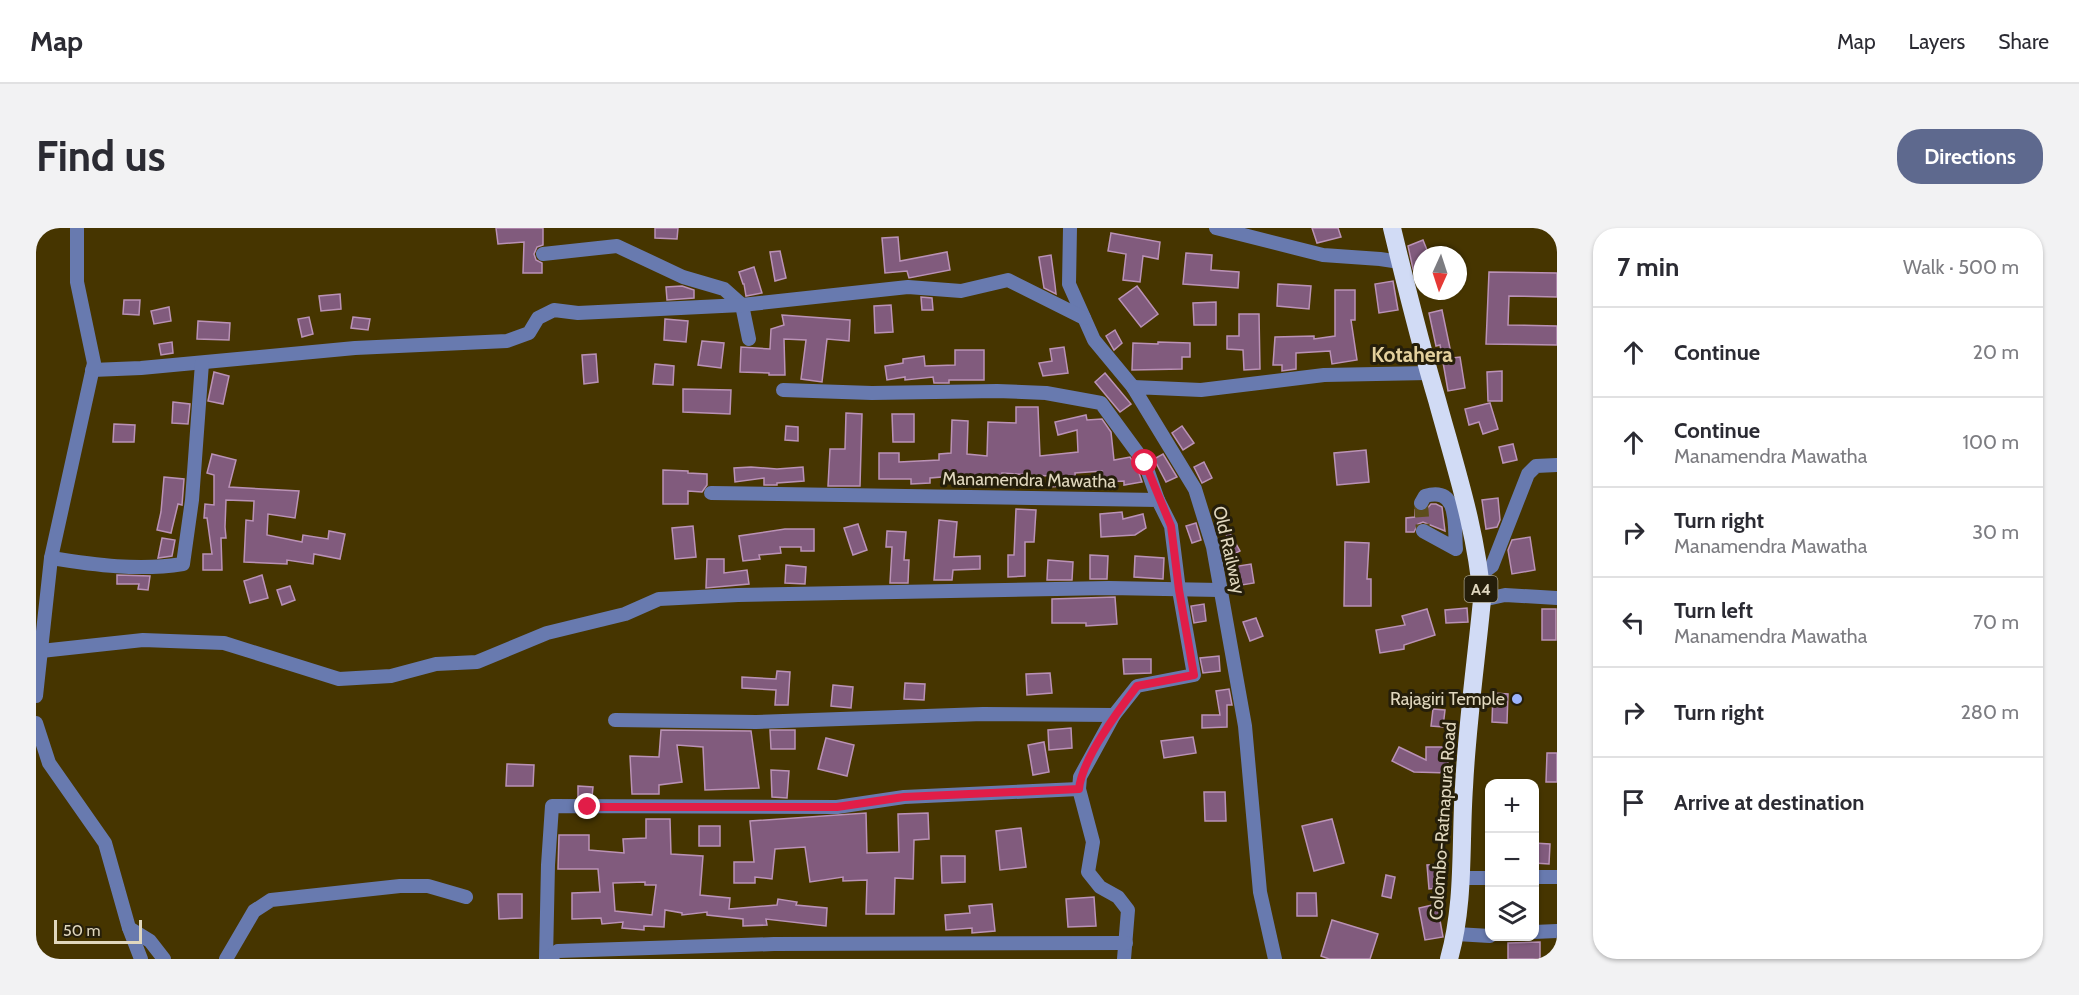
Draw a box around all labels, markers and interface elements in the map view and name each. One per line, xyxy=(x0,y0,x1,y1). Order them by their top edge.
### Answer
text: Map xyxy=(30,24,83,58)
text: Map xyxy=(1837,29,1876,54)
text: Layers xyxy=(1909,29,1965,54)
text: Share xyxy=(1998,29,2049,54)
button: Directions xyxy=(1897,129,2043,184)
text: Find us xyxy=(36,130,165,182)
north arrow xyxy=(1413,246,1467,300)
text: 7 min xyxy=(1617,251,1679,283)
text: Walk · 500 m xyxy=(1903,255,2019,279)
icon: ahead xyxy=(1617,336,1650,369)
text: Continue xyxy=(1674,339,1760,366)
text: 20 m xyxy=(1973,340,2019,364)
district label: Kotahera xyxy=(1371,342,1453,367)
text: Continue xyxy=(1674,417,1760,444)
icon: ahead xyxy=(1617,426,1650,459)
text: 100 m xyxy=(1963,430,2019,454)
text: Manamendra Mawatha xyxy=(1674,444,1867,468)
route start xyxy=(1131,449,1157,475)
street label: Manamendra Mawatha xyxy=(942,467,1117,493)
street label: Old Railway xyxy=(1208,504,1250,596)
text: Turn right xyxy=(1674,507,1764,534)
icon: right xyxy=(1617,516,1650,549)
text: 30 m xyxy=(1972,520,2019,544)
text: Manamendra Mawatha xyxy=(1674,534,1867,558)
road number: A4 xyxy=(1464,576,1498,602)
text: Turn left xyxy=(1674,597,1753,624)
icon: left xyxy=(1617,606,1650,639)
text: 70 m xyxy=(1973,610,2019,634)
text: Manamendra Mawatha xyxy=(1674,624,1867,648)
place label: Rajagiri Temple xyxy=(1390,688,1505,710)
marker: Rajagiri Temple xyxy=(1510,692,1524,706)
icon: right xyxy=(1617,696,1650,729)
text: Turn right xyxy=(1674,699,1764,726)
text: 280 m xyxy=(1960,700,2019,724)
street label: Colombo-Ratnapura Road xyxy=(1425,721,1461,921)
map controls xyxy=(1485,779,1539,941)
button: + xyxy=(1485,779,1539,833)
icon: arrive xyxy=(1617,786,1650,819)
text: Arrive at destination xyxy=(1674,789,1864,816)
route end xyxy=(574,793,600,819)
button: − xyxy=(1485,833,1539,887)
button: layers xyxy=(1485,887,1539,941)
scale bar xyxy=(54,917,142,944)
text: 50 m xyxy=(63,921,100,940)

